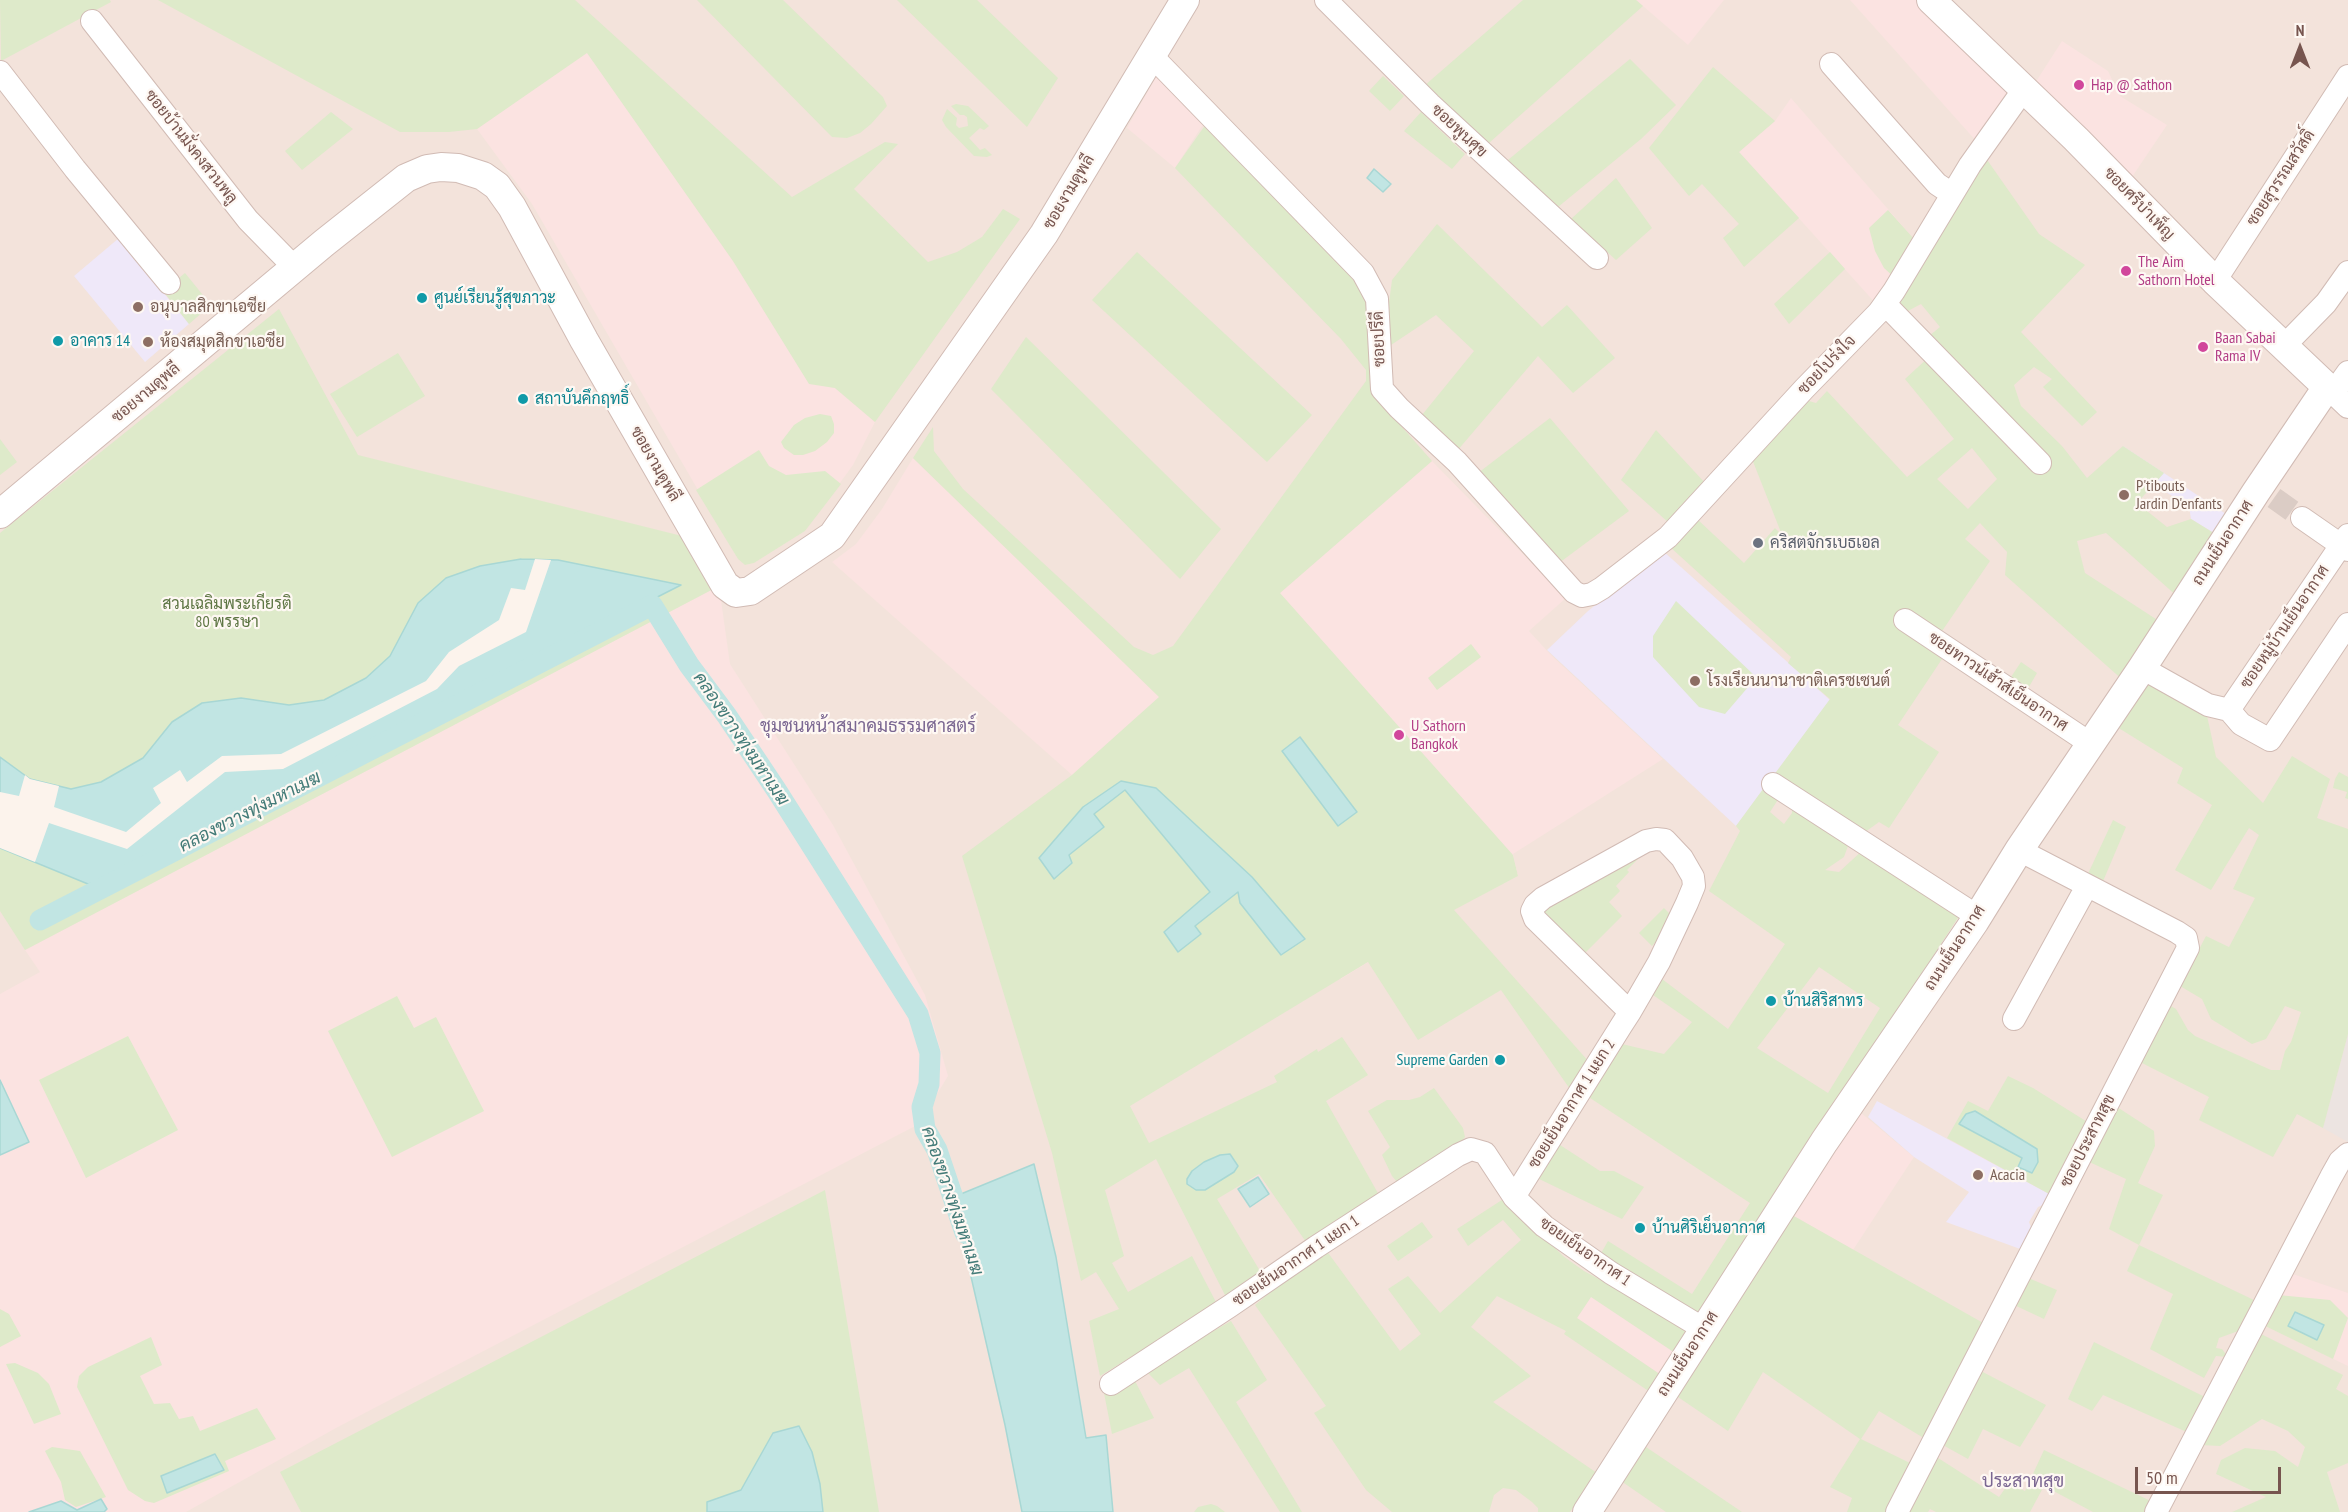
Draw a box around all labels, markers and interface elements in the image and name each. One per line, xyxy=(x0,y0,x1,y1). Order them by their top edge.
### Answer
north arrow xyxy=(2270,18,2330,78)
text: N xyxy=(2296,20,2304,40)
place label: Hap @ Sathon xyxy=(2091,75,2172,95)
marker: Hap @ Sathon xyxy=(2072,78,2086,92)
street label: ซอยบ้านมั่งคงสวนพลู xyxy=(141,86,241,208)
street label: ซอยพูนศุข xyxy=(1427,100,1491,162)
street label: ซอยสุวรรณสวัสดิ์ xyxy=(2243,126,2319,230)
street label: ซอยงามดูพลี xyxy=(1039,151,1099,233)
street label: ซอยศรีบำเพ็ญ xyxy=(2100,164,2178,244)
place label: The Aim Sathorn Hotel xyxy=(2138,252,2214,290)
marker: The Aim Sathorn Hotel xyxy=(2119,264,2133,278)
place label: ศูนย์เรียนรู้สุขภาวะ xyxy=(434,288,556,308)
marker: ศูนย์เรียนรู้สุขภาวะ xyxy=(415,291,429,305)
place label: อนุบาลสิกขาเอซีย xyxy=(150,297,266,317)
marker: อนุบาลสิกขาเอซีย xyxy=(131,300,145,314)
street label: ซอยปรีดี xyxy=(1368,311,1390,367)
place label: Baan Sabai Rama IV xyxy=(2215,328,2276,366)
place label: อาคาร 14 xyxy=(70,331,130,351)
street label: ซอยโปร่งใจ xyxy=(1794,331,1860,399)
place label: ห้องสมุดสิกขาเอซีย xyxy=(160,332,285,352)
marker: อาคาร 14 xyxy=(51,334,65,348)
marker: ห้องสมุดสิกขาเอซีย xyxy=(141,335,155,349)
marker: Baan Sabai Rama IV xyxy=(2196,340,2210,354)
street label: ซอยงามดูพลี xyxy=(108,359,184,427)
place label: สถาบันคึกฤทธิ์ xyxy=(535,389,629,409)
marker: สถาบันคึกฤทธิ์ xyxy=(516,392,530,406)
street label: ซอยงามดูพลี xyxy=(626,423,684,505)
place label: P'tibouts Jardin D'enfants xyxy=(2136,476,2222,514)
marker: P'tibouts Jardin D'enfants xyxy=(2117,488,2131,502)
street label: ถนนเย็นอากาศ xyxy=(2188,497,2258,589)
place label: คริสตจักรเบธเอล xyxy=(1770,533,1880,553)
marker: คริสตจักรเบธเอล xyxy=(1751,536,1765,550)
street label: ซอยหมู่บ้านเย็นอากาศ xyxy=(2237,562,2333,692)
park label: สวนเฉลิมพระเกียรติ 80 พรรษา xyxy=(162,594,292,632)
street label: ซอยทาวน์เฮ้าส์เย็นอากาศ xyxy=(1925,628,2071,736)
water label: คลองขวางทุ่งมหาเมฆ xyxy=(688,668,794,810)
place label: โรงเรียนนานาชาติเครซเซนต์ xyxy=(1707,671,1890,691)
marker: โรงเรียนนานาชาติเครซเซนต์ xyxy=(1688,674,1702,688)
district label: ชุมชนหน้าสมาคมธรรมศาสตร์ xyxy=(760,716,976,738)
place label: U Sathorn Bangkok xyxy=(1411,716,1466,754)
marker: U Sathorn Bangkok xyxy=(1392,728,1406,742)
water label: คลองขวางทุ่งมหาเมฆ xyxy=(176,767,324,857)
street label: ถนนเย็นอากาศ xyxy=(1920,902,1990,994)
place label: บ้านสิริสาทร xyxy=(1783,991,1864,1011)
marker: บ้านสิริสาทร xyxy=(1764,994,1778,1008)
street label: ซอยเย็นอากาศ 1 แยก 2 xyxy=(1524,1036,1620,1172)
place label: Supreme Garden xyxy=(1397,1050,1488,1070)
marker: Supreme Garden xyxy=(1493,1053,1507,1067)
street label: ซอยประสาทสุข xyxy=(2056,1091,2120,1191)
water label: คลองขวางทุ่งมหาเมฆ xyxy=(916,1124,988,1278)
place label: Acacia xyxy=(1990,1165,2025,1185)
marker: Acacia xyxy=(1971,1168,1985,1182)
street label: ซอยเย็นอากาศ 1 แยก 1 xyxy=(1229,1211,1363,1311)
street label: ซอยเย็นอากาศ 1 xyxy=(1536,1213,1634,1291)
place label: บ้านศิริเย็นอากาศ xyxy=(1652,1218,1766,1238)
marker: บ้านศิริเย็นอากาศ xyxy=(1633,1221,1647,1235)
street label: ถนนเย็นอากาศ xyxy=(1653,1308,1723,1400)
scale bar xyxy=(2138,1455,2284,1493)
text: 50 m xyxy=(2146,1466,2178,1489)
district label: ประสาทสุข xyxy=(1982,1471,2064,1493)

